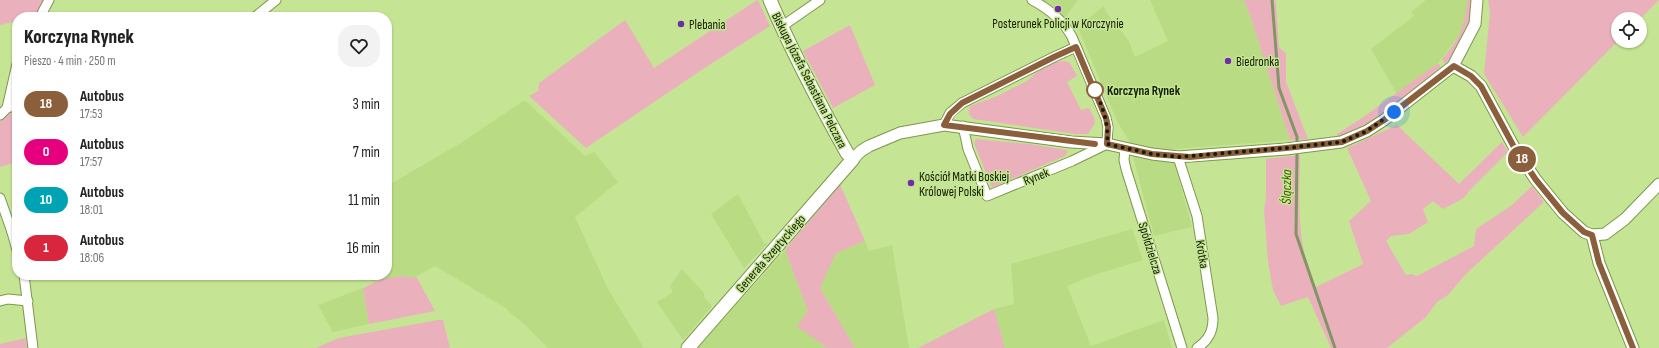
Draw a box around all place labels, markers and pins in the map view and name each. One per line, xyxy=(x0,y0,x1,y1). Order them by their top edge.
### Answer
marker: Posterunek Policji w Korczynie xyxy=(1053,4,1063,14)
place label: Posterunek Policji w Korczynie xyxy=(992,16,1124,32)
place label: Plebania xyxy=(689,17,726,33)
marker: Plebania xyxy=(676,19,686,29)
place label: Biedronka xyxy=(1236,54,1279,70)
marker: Biedronka xyxy=(1223,56,1233,66)
marker: Korczyna Rynek xyxy=(1086,81,1104,99)
place label: Korczyna Rynek xyxy=(1107,83,1181,99)
place label: Kościół Matki Boskiej Królowej Polski xyxy=(919,169,1009,200)
marker: Kościół Matki Boskiej Królowej Polski xyxy=(906,178,916,188)

